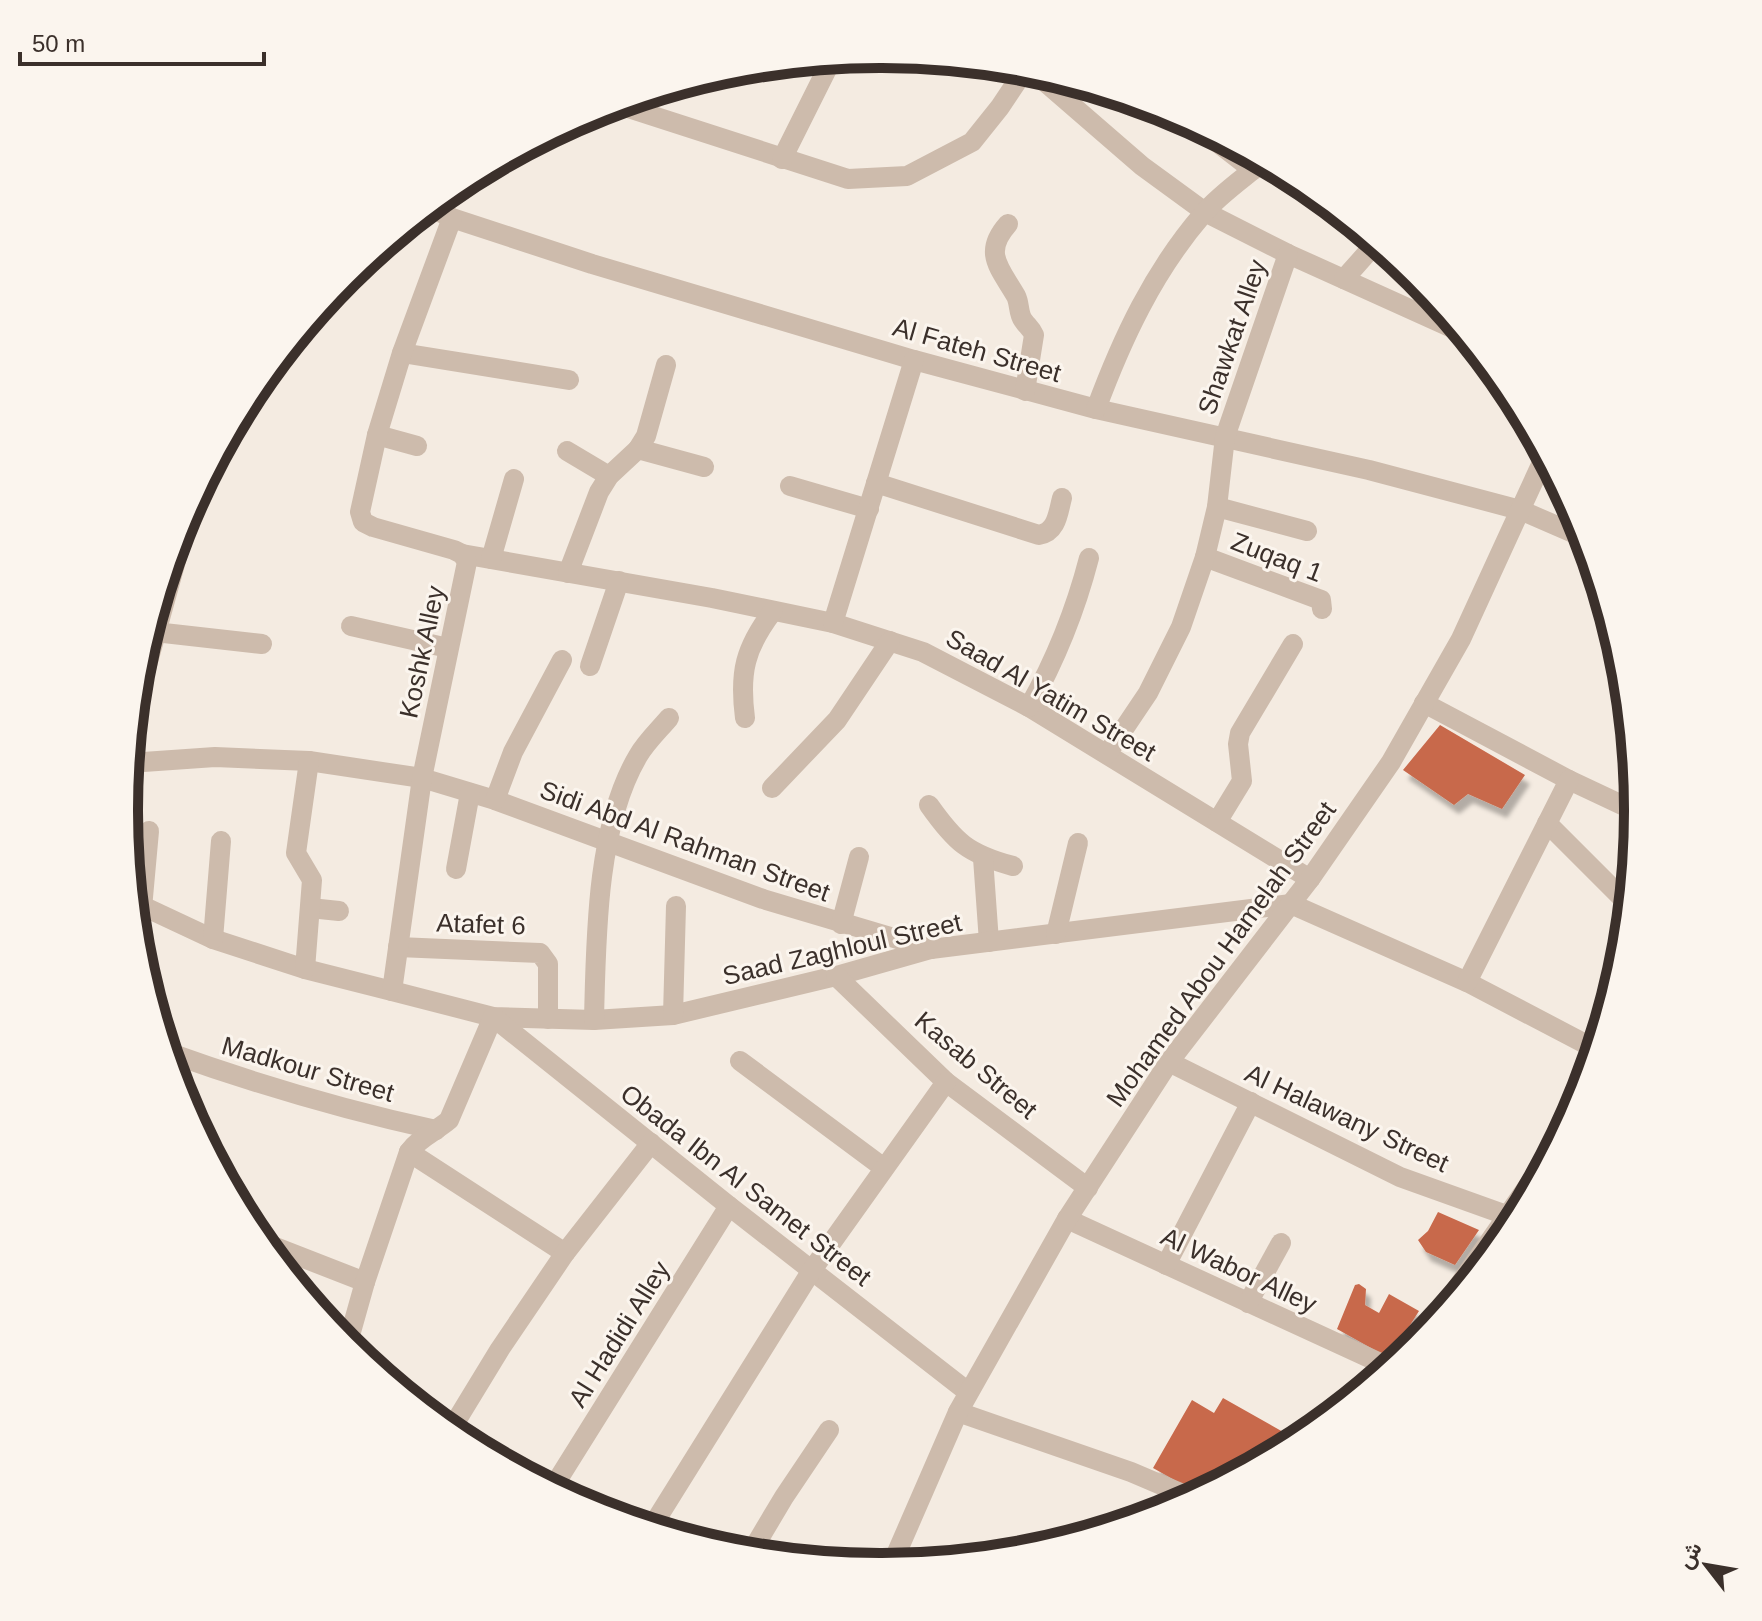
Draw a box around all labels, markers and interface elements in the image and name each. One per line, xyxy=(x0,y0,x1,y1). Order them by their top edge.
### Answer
scale bar xyxy=(20,16,264,66)
text: 50 m xyxy=(32,30,85,57)
street label: Shawkat Alley xyxy=(1191,256,1273,418)
street label: Al Fateh Street xyxy=(890,312,1065,389)
street label: Zuqaq 1 xyxy=(1227,526,1327,588)
street label: Koshk Alley xyxy=(393,583,451,721)
street label: Saad Al Yatim Street xyxy=(941,623,1162,768)
street label: Sidi Abd Al Rahman Street xyxy=(536,775,835,908)
street label: Mohamed Abou Hamelah Street xyxy=(1100,795,1342,1112)
street label: Atafet 6 xyxy=(436,907,526,941)
street label: Saad Zaghloul Street xyxy=(720,907,965,991)
street label: Kasab Street xyxy=(909,1005,1044,1125)
street label: Madkour Street xyxy=(218,1030,398,1108)
street label: Al Halawany Street xyxy=(1240,1058,1454,1179)
street label: Obada Ibn Al Samet Street xyxy=(615,1078,878,1293)
street label: Al Wabor Alley xyxy=(1156,1221,1322,1319)
street label: Al Hadidi Alley xyxy=(562,1256,676,1412)
north arrow xyxy=(1666,1525,1746,1605)
text: ش xyxy=(1672,1537,1708,1573)

